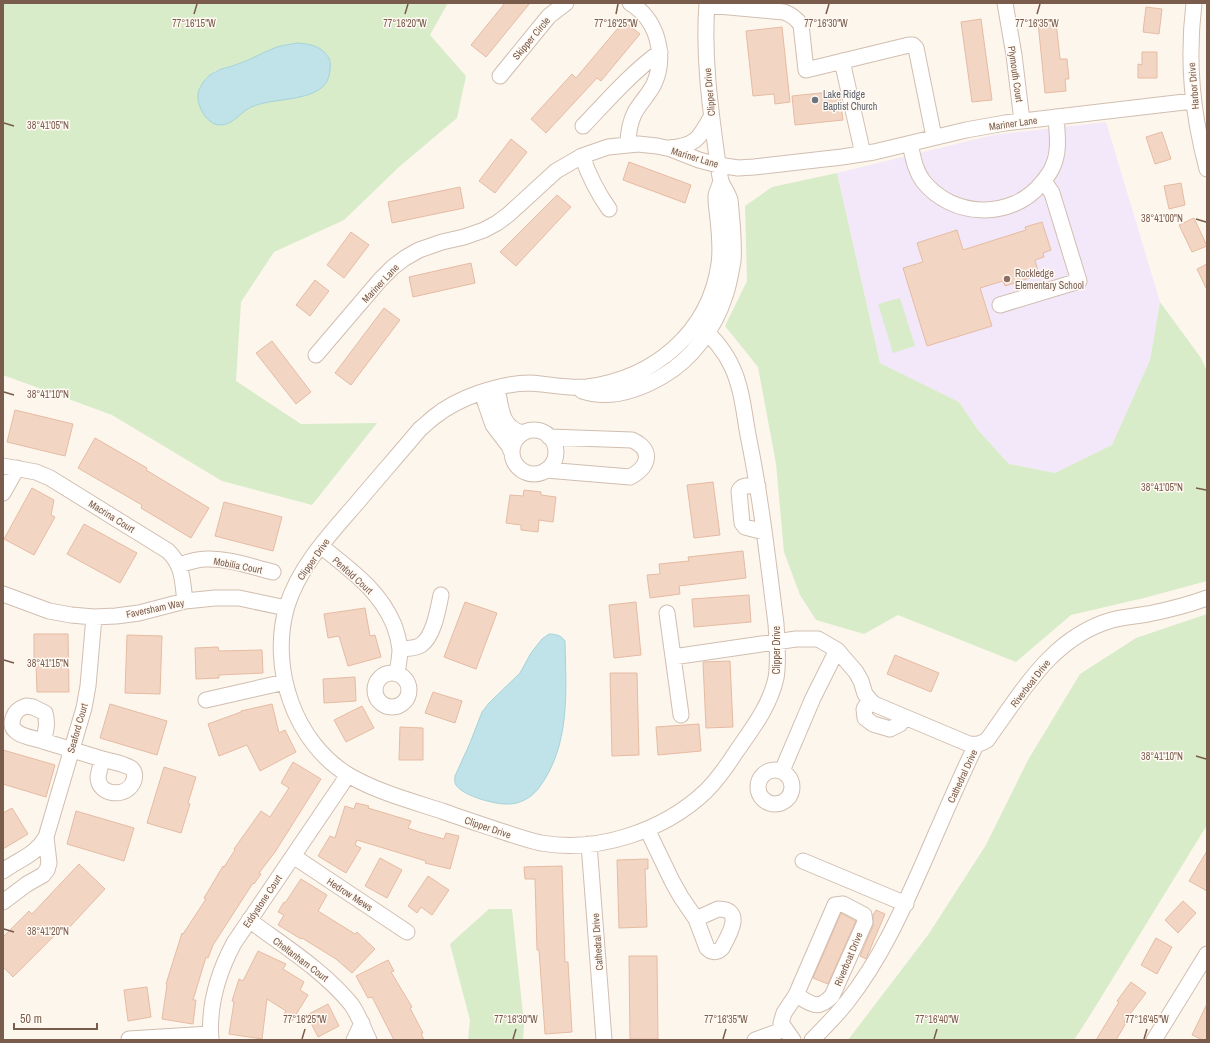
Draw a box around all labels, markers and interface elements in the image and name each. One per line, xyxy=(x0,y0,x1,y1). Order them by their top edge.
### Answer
street label: Skipper Circle xyxy=(510,14,553,62)
text: 77°16'15"W xyxy=(172,17,216,30)
text: 77°16'20"W xyxy=(383,17,427,30)
text: 77°16'25"W xyxy=(594,17,638,30)
text: 77°16'30"W xyxy=(804,17,848,30)
text: 77°16'35"W xyxy=(1015,17,1059,30)
street label: Plymouth Court xyxy=(1005,45,1026,104)
street label: Harbor Drive xyxy=(1185,62,1202,110)
street label: Clipper Drive xyxy=(701,67,718,117)
place label: Lake Ridge Baptist Church xyxy=(823,88,877,113)
marker: Lake Ridge Baptist Church xyxy=(810,95,820,105)
street label: Mariner Lane xyxy=(988,114,1039,133)
text: 38°41'05"N xyxy=(27,119,69,132)
street label: Mariner Lane xyxy=(670,144,720,171)
text: 38°41'00"N xyxy=(1141,212,1183,225)
street label: Mariner Lane xyxy=(359,261,402,306)
place label: Rockledge Elementary School xyxy=(1015,267,1084,292)
marker: Rockledge Elementary School xyxy=(1002,274,1012,284)
text: 38°41'10"N xyxy=(27,388,69,401)
text: 38°41'05"N xyxy=(1141,481,1183,494)
street label: Macrina Court xyxy=(86,497,138,536)
street label: Clipper Drive xyxy=(294,535,333,583)
street label: Mobilia Court xyxy=(212,554,264,577)
street label: Penfold Court xyxy=(330,554,376,597)
street label: Faversham Way xyxy=(125,596,186,621)
street label: Clipper Drive xyxy=(770,625,783,674)
street label: Riverboat Drive xyxy=(1008,656,1053,710)
text: 38°41'15"N xyxy=(27,657,69,670)
street label: Seaford Court xyxy=(64,701,91,754)
street label: Cathedral Drive xyxy=(944,747,981,805)
text: 38°41'10"N xyxy=(1141,750,1183,763)
street label: Clipper Drive xyxy=(463,813,513,842)
street label: Eddystone Court xyxy=(240,872,285,930)
street label: Hedrow Mews xyxy=(324,875,375,914)
street label: Cathedral Drive xyxy=(589,912,606,971)
text: 38°41'20"N xyxy=(27,925,69,938)
street label: Riverboat Drive xyxy=(831,930,866,988)
street label: Cheltanham Court xyxy=(270,934,332,985)
scale bar xyxy=(14,1005,97,1031)
text: 50 m xyxy=(20,1011,42,1027)
text: 77°16'25"W xyxy=(283,1013,327,1026)
text: 77°16'30"W xyxy=(494,1013,538,1026)
text: 77°16'35"W xyxy=(704,1013,748,1026)
text: 77°16'40"W xyxy=(915,1013,959,1026)
text: 77°16'45"W xyxy=(1125,1013,1169,1026)

